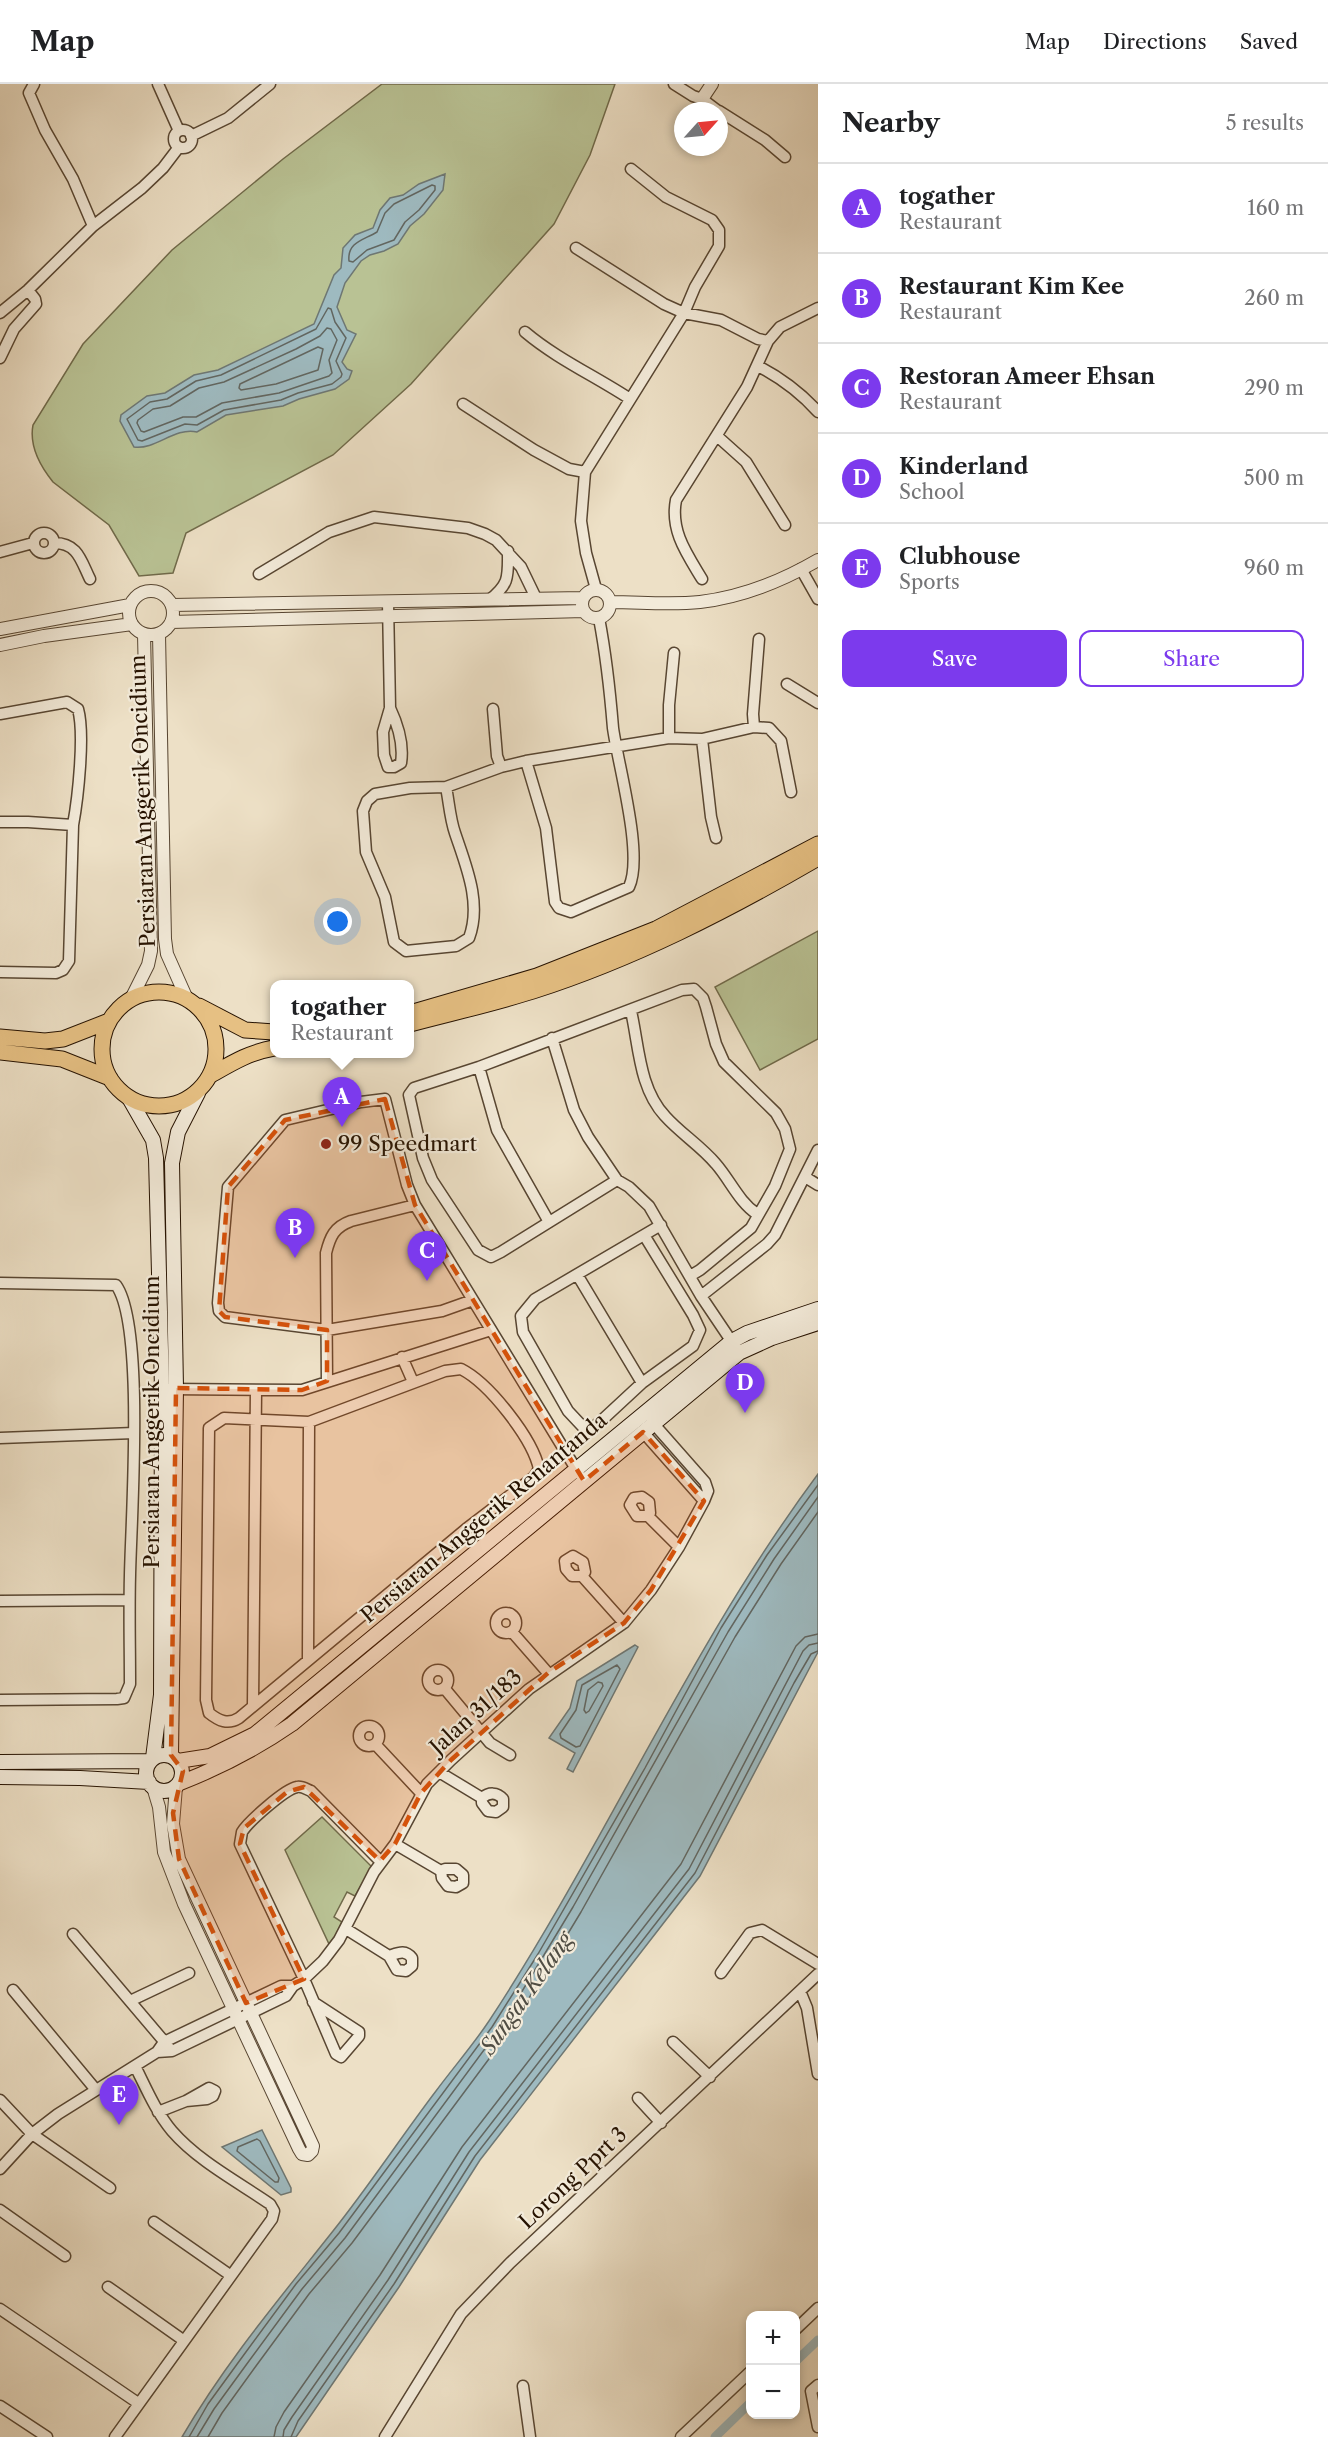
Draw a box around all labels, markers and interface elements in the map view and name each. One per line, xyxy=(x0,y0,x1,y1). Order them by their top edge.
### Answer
text: Map xyxy=(30,24,94,58)
text: Map xyxy=(1025,29,1070,54)
text: Directions xyxy=(1103,29,1207,54)
text: Saved xyxy=(1240,29,1298,54)
north arrow xyxy=(674,102,728,156)
text: Nearby xyxy=(842,107,940,139)
text: 5 results xyxy=(1226,111,1304,135)
text: togather xyxy=(899,183,995,210)
text: A xyxy=(854,196,869,220)
text: 160 m xyxy=(1247,196,1304,220)
text: Restaurant xyxy=(899,210,1002,234)
text: Restaurant Kim Kee xyxy=(899,273,1124,300)
text: B xyxy=(854,286,869,310)
text: 260 m xyxy=(1244,286,1304,310)
text: Restaurant xyxy=(899,300,1002,324)
text: Restoran Ameer Ehsan xyxy=(899,363,1155,390)
text: C xyxy=(853,376,870,400)
text: 290 m xyxy=(1244,376,1304,400)
text: Restaurant xyxy=(899,390,1002,414)
text: Kinderland xyxy=(899,453,1028,480)
text: D xyxy=(853,466,870,490)
text: 500 m xyxy=(1244,466,1304,490)
text: School xyxy=(899,480,964,504)
text: Clubhouse xyxy=(899,543,1020,570)
text: E xyxy=(854,556,869,580)
text: 960 m xyxy=(1244,556,1304,580)
text: Sports xyxy=(899,570,960,594)
button: Save xyxy=(842,630,1067,687)
button: Share xyxy=(1079,630,1304,687)
street label: Persiaran Anggerik Oncidium xyxy=(125,654,160,948)
your location xyxy=(323,907,352,936)
popup xyxy=(270,980,414,1058)
text: togather xyxy=(291,994,387,1021)
text: Restaurant xyxy=(291,1021,393,1045)
pin: A xyxy=(322,1078,362,1127)
place label: 99 Speedmart xyxy=(338,1131,477,1156)
marker: 99 Speedmart xyxy=(319,1137,333,1151)
pin: B xyxy=(276,1208,314,1258)
pin: C xyxy=(408,1232,446,1281)
street label: Persiaran Anggerik Oncidium xyxy=(139,1275,164,1568)
pin: D xyxy=(726,1364,764,1413)
street label: Persiaran Anggerik Renantanda xyxy=(356,1407,612,1628)
street label: Jalan 31/183 xyxy=(422,1664,527,1761)
water label: Sungai Kelang xyxy=(473,1925,580,2061)
pin: E xyxy=(100,2076,138,2125)
street label: Lorong Pprt 3 xyxy=(514,2121,632,2234)
map controls xyxy=(746,2311,800,2419)
button: + xyxy=(746,2311,800,2365)
button: − xyxy=(746,2365,800,2419)

